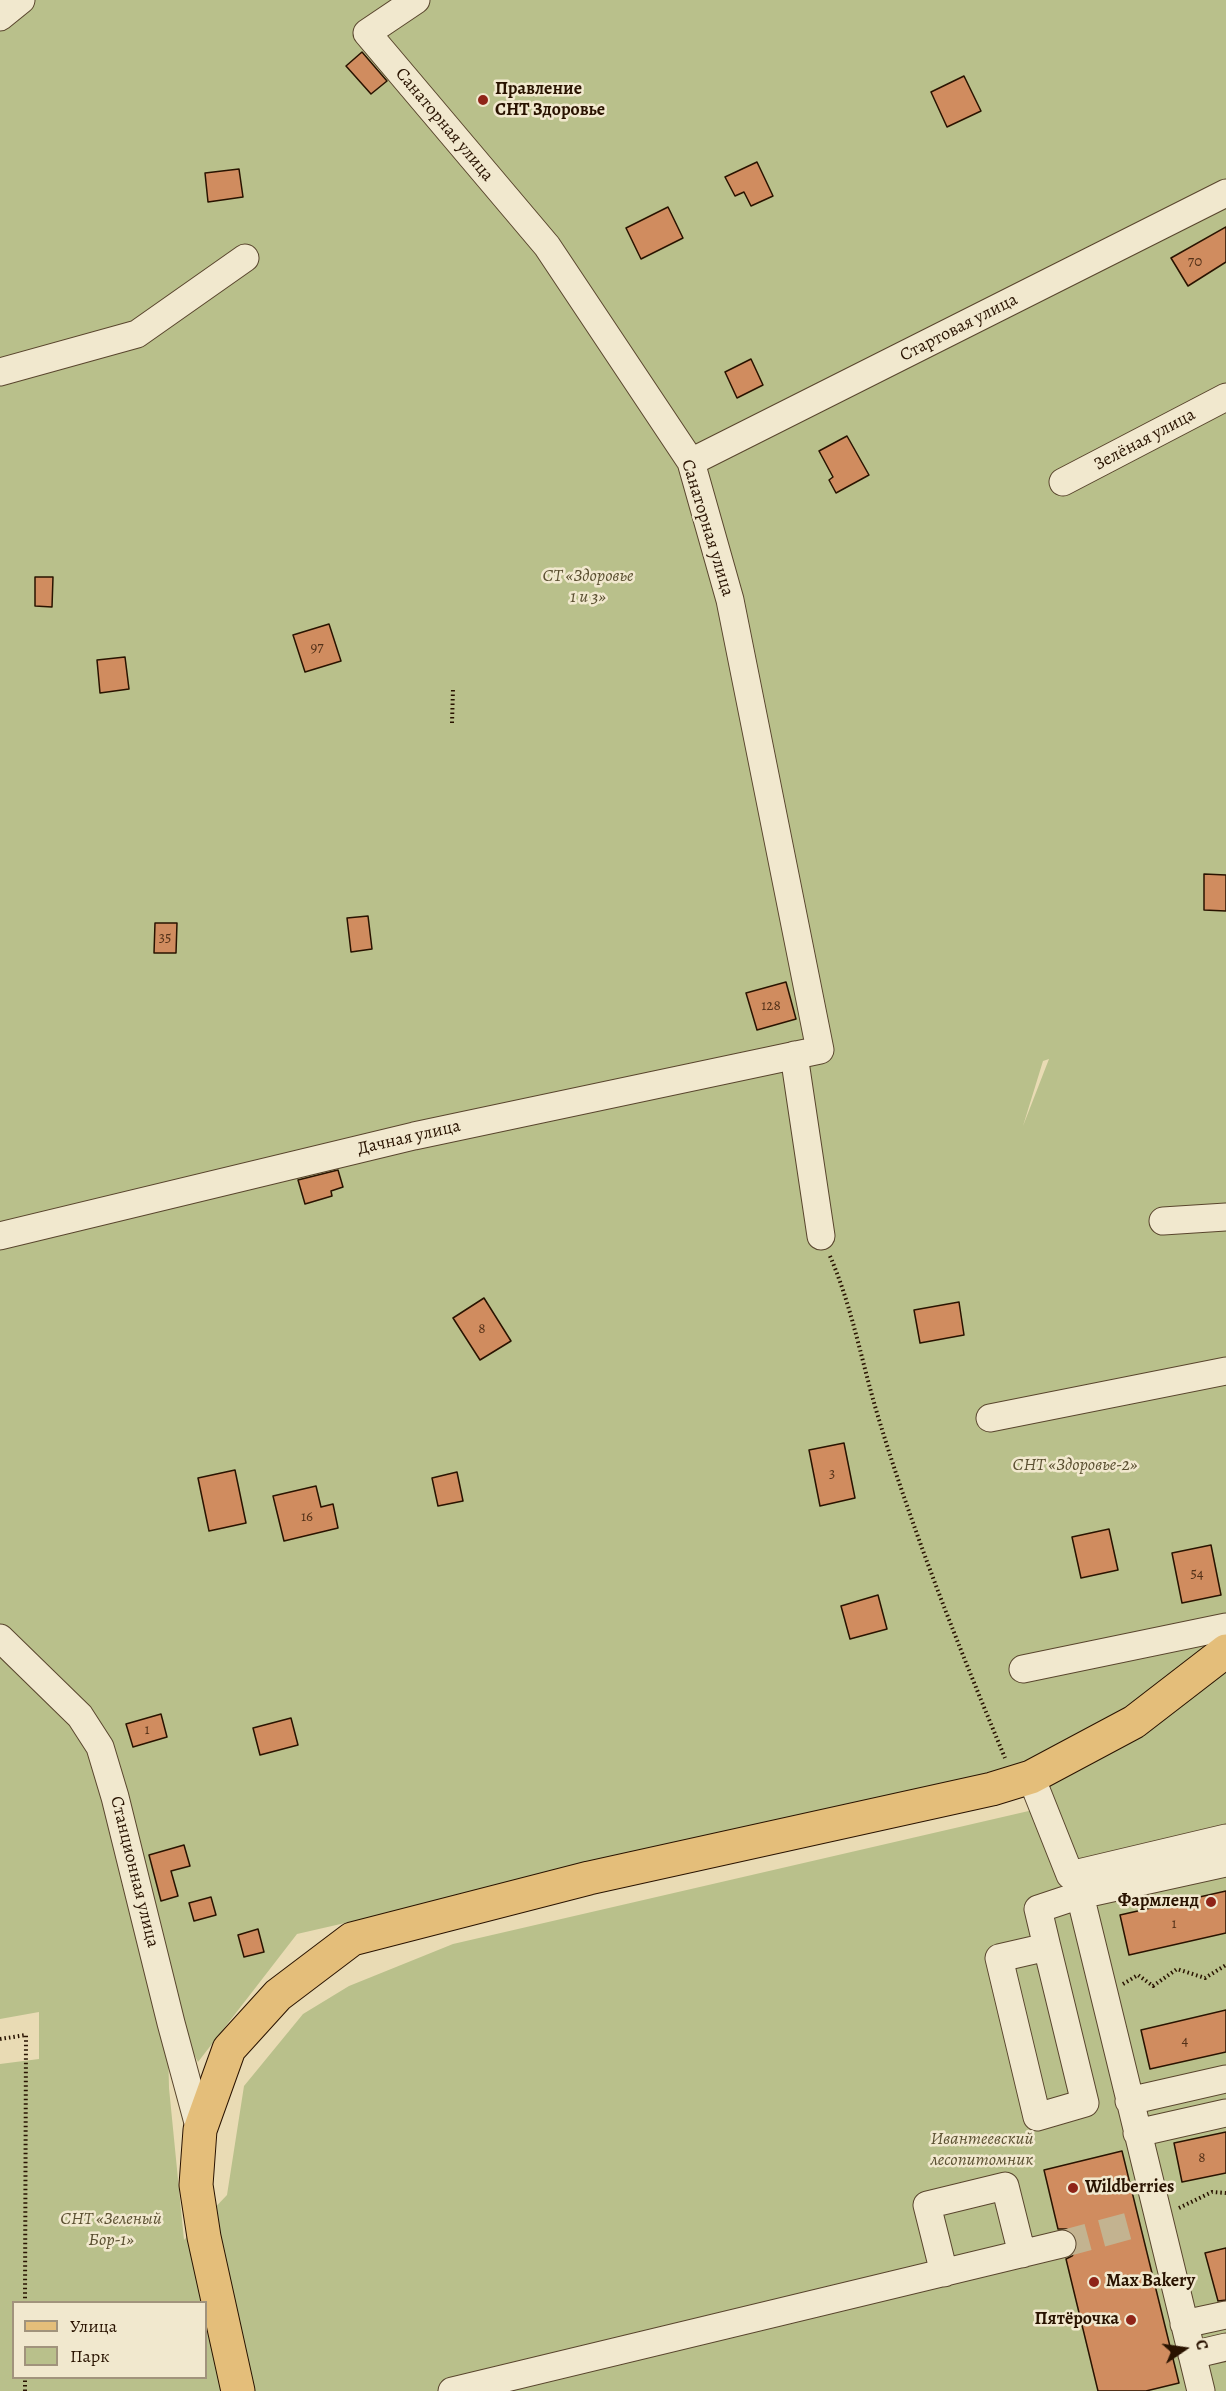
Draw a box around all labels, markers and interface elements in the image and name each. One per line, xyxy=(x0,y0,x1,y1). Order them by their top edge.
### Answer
street label: Санаторная улица xyxy=(390,64,498,186)
place label: Правление СНТ Здоровье xyxy=(495,79,605,122)
marker: Правление СНТ Здоровье xyxy=(476,93,490,107)
house number: 70 xyxy=(1188,253,1202,271)
street label: Стартовая улица xyxy=(897,289,1021,367)
street label: Зелёная улица xyxy=(1091,404,1199,476)
street label: Санаторная улица xyxy=(676,457,738,599)
park label: СТ «Здоровье 1 и 3» xyxy=(542,566,634,608)
house number: 97 xyxy=(310,639,324,657)
house number: 35 xyxy=(159,929,171,947)
house number: 128 xyxy=(761,997,781,1015)
street label: Дачная улица xyxy=(355,1116,463,1160)
house number: 8 xyxy=(478,1320,486,1338)
park label: СНТ «Здоровье-2» xyxy=(1013,1455,1137,1477)
house number: 3 xyxy=(829,1465,835,1483)
house number: 16 xyxy=(301,1508,313,1526)
house number: 54 xyxy=(1190,1565,1204,1583)
house number: 1 xyxy=(144,1721,150,1739)
street label: Станционная улица xyxy=(105,1794,163,1950)
place label: Фармленд xyxy=(1118,1891,1199,1913)
marker: Фармленд xyxy=(1204,1895,1218,1909)
house number: 1 xyxy=(1171,1915,1177,1933)
house number: 4 xyxy=(1182,2032,1188,2050)
park label: Ивантеевский лесопитомник xyxy=(931,2129,1033,2172)
house number: 8 xyxy=(1198,2149,1206,2167)
place label: Wildberries xyxy=(1085,2177,1174,2199)
marker: Wildberries xyxy=(1066,2181,1080,2195)
park label: СНТ «Зеленый Бор-1» xyxy=(60,2209,162,2252)
place label: Max Bakery xyxy=(1106,2271,1195,2293)
marker: Max Bakery xyxy=(1087,2275,1101,2289)
legend xyxy=(12,2301,207,2379)
place label: Пятёрочка xyxy=(1035,2309,1119,2331)
marker: Пятёрочка xyxy=(1124,2313,1138,2327)
text: Улица xyxy=(70,2314,117,2338)
north arrow xyxy=(1154,2319,1214,2379)
text: С xyxy=(1190,2338,1213,2352)
text: Парк xyxy=(70,2344,110,2368)

